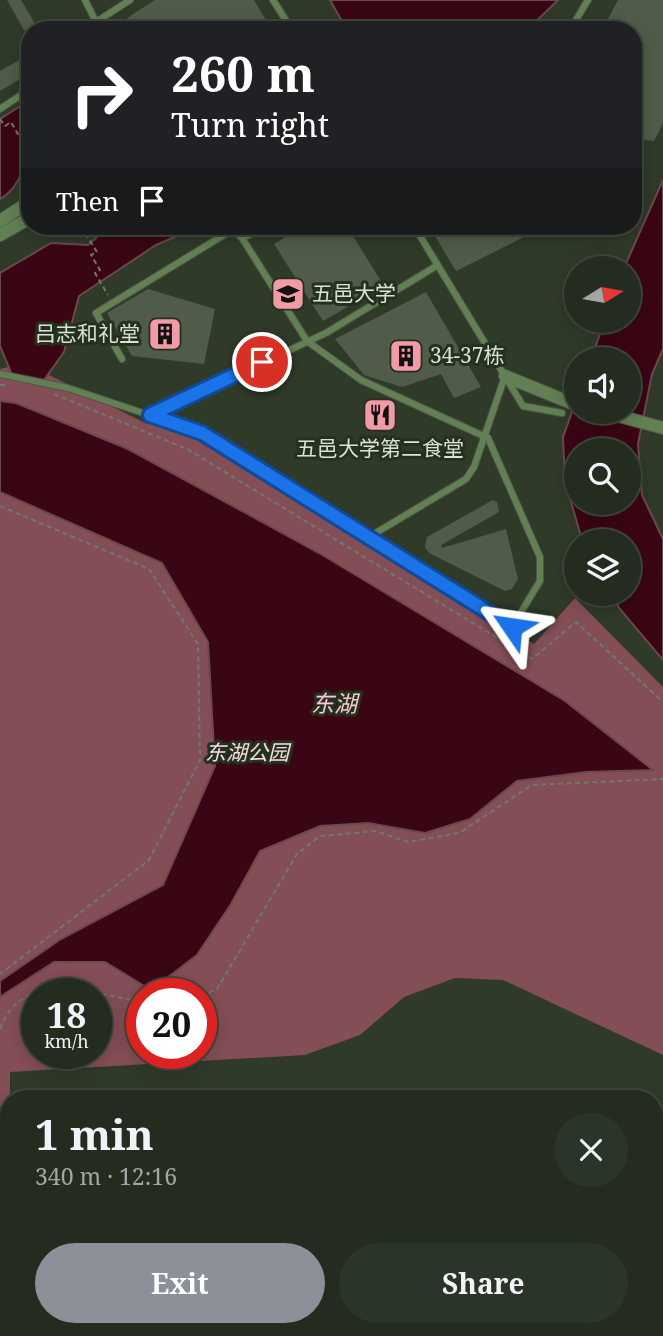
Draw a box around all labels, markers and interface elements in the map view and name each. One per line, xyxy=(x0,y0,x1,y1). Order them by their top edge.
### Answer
text: 260 m xyxy=(171,40,315,106)
icon: right xyxy=(56,49,147,140)
text: Turn right xyxy=(171,103,329,146)
icon: arrive xyxy=(133,182,171,220)
text: Then xyxy=(56,183,119,219)
north arrow xyxy=(564,256,640,332)
map controls xyxy=(564,256,641,606)
school or university icon: 五邑大学 xyxy=(269,275,307,313)
place label: 五邑大学 xyxy=(312,279,396,307)
building icon: 吕志和礼堂 xyxy=(146,315,184,353)
place label: 吕志和礼堂 xyxy=(35,319,140,347)
pin xyxy=(232,332,292,392)
building icon: 34-37栋 xyxy=(387,337,425,375)
place label: 34-37栋 xyxy=(430,341,504,369)
icon: arrive xyxy=(243,343,281,381)
button: sound xyxy=(564,347,641,424)
restaurant icon: 五邑大学第二食堂 xyxy=(361,396,399,434)
place label: 五邑大学第二食堂 xyxy=(296,434,464,462)
button: search xyxy=(564,438,641,515)
button: layers xyxy=(564,529,641,606)
position arrow xyxy=(475,590,549,664)
water label: 东湖 xyxy=(311,687,360,719)
park label: 东湖公园 xyxy=(205,738,292,766)
speed limit sign: 20 xyxy=(126,978,217,1069)
text: 18 xyxy=(47,991,86,1038)
text: km/h xyxy=(44,1029,89,1053)
text: 1 min xyxy=(35,1105,154,1162)
button: close xyxy=(554,1113,628,1187)
text: 340 m · 12:16 xyxy=(35,1160,177,1192)
button: Exit xyxy=(35,1243,325,1323)
button: Share xyxy=(339,1243,628,1323)

